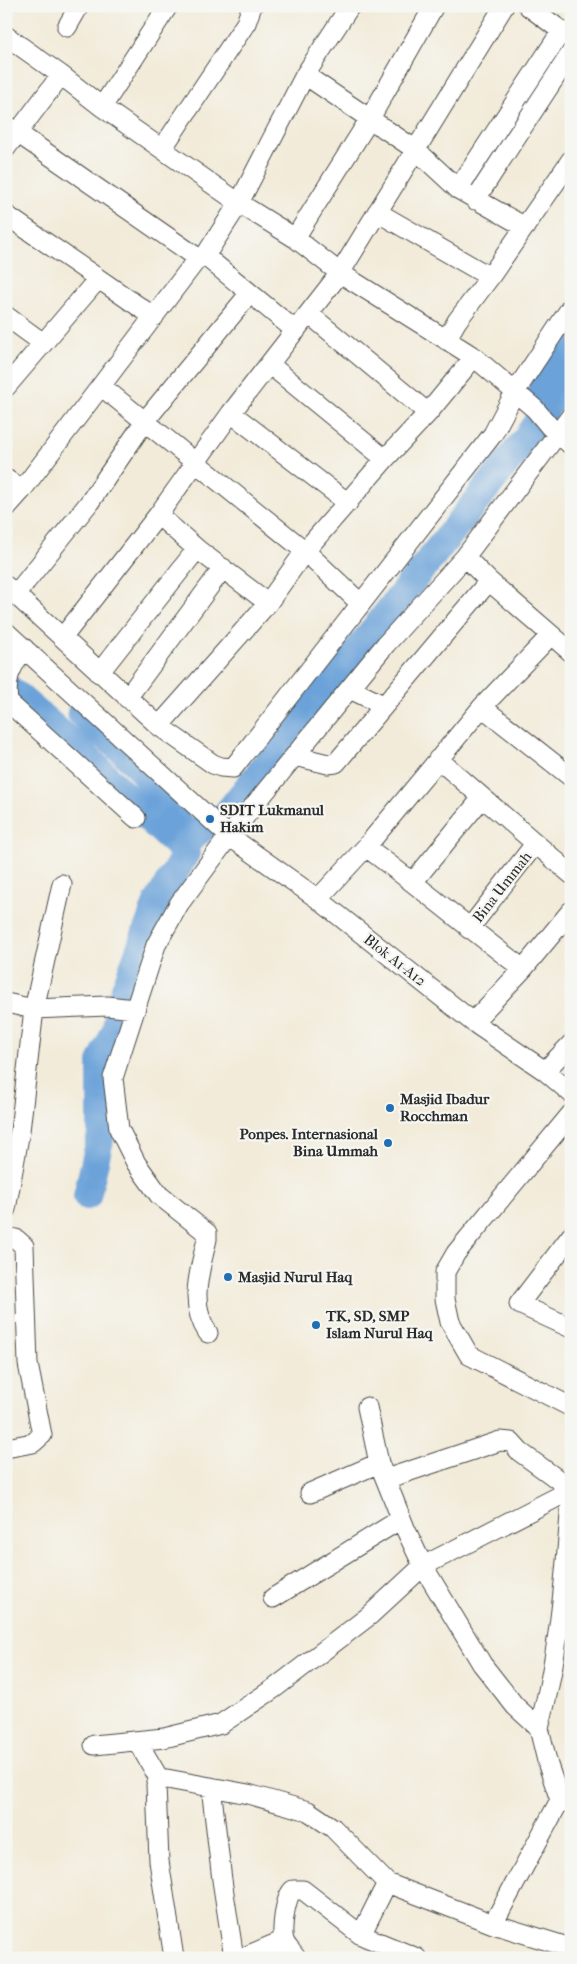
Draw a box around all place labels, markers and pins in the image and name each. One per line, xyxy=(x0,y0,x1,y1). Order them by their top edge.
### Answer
place label: SDIT Lukmanul Hakim xyxy=(220,801,325,836)
marker: SDIT Lukmanul Hakim xyxy=(204,813,216,825)
place label: Masjid Ibadur Rocchman xyxy=(399,1090,490,1125)
marker: Masjid Ibadur Rocchman xyxy=(384,1102,396,1114)
place label: Ponpes. Internasional Bina Ummah xyxy=(239,1125,379,1160)
marker: Ponpes. Internasional Bina Ummah xyxy=(382,1137,394,1149)
place label: Masjid Nurul Haq xyxy=(237,1268,353,1286)
marker: Masjid Nurul Haq xyxy=(222,1271,234,1283)
place label: TK, SD, SMP Islam Nurul Haq xyxy=(325,1307,434,1342)
marker: TK, SD, SMP Islam Nurul Haq xyxy=(310,1319,322,1331)

